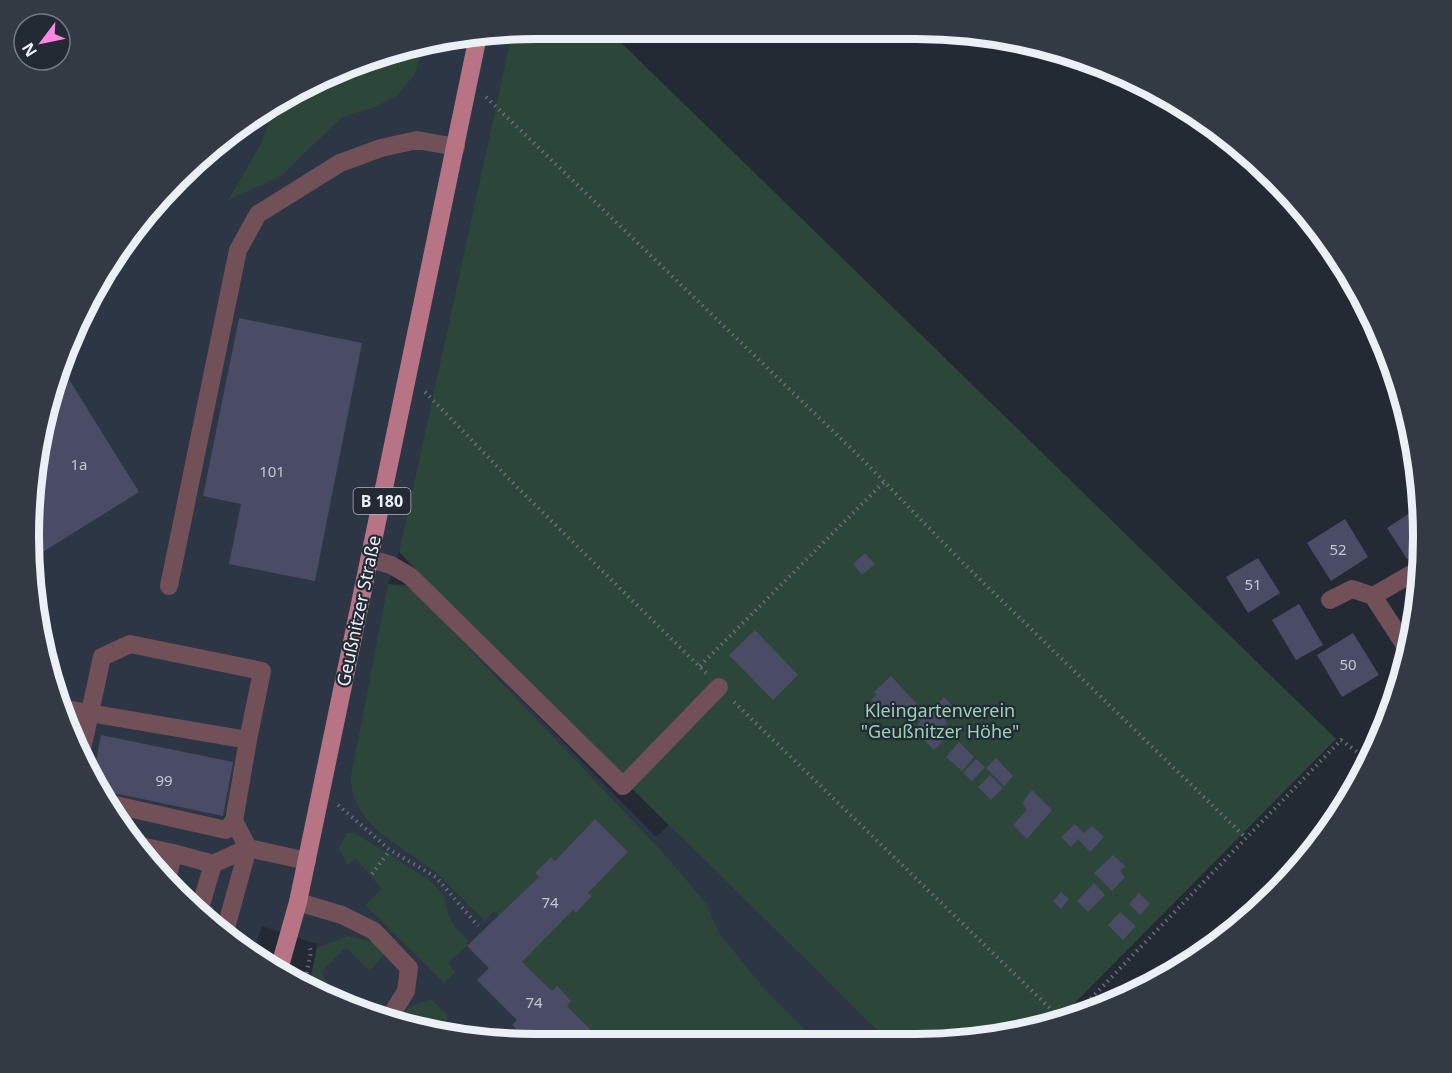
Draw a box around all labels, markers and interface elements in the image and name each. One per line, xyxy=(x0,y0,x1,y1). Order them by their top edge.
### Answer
north arrow xyxy=(12,12,72,72)
text: N xyxy=(17,39,42,61)
house number: 1a xyxy=(71,454,88,474)
house number: 101 xyxy=(259,461,285,481)
road number: B 180 xyxy=(354,488,410,514)
street label: Geußnitzer Straße xyxy=(330,533,386,689)
house number: 52 xyxy=(1329,539,1347,559)
house number: 51 xyxy=(1244,574,1262,594)
house number: 50 xyxy=(1339,654,1357,674)
park label: Kleingartenverein "Geußnitzer Höhe" xyxy=(861,698,1019,743)
house number: 99 xyxy=(155,770,173,790)
house number: 74 xyxy=(541,892,559,912)
house number: 74 xyxy=(525,992,543,1012)

